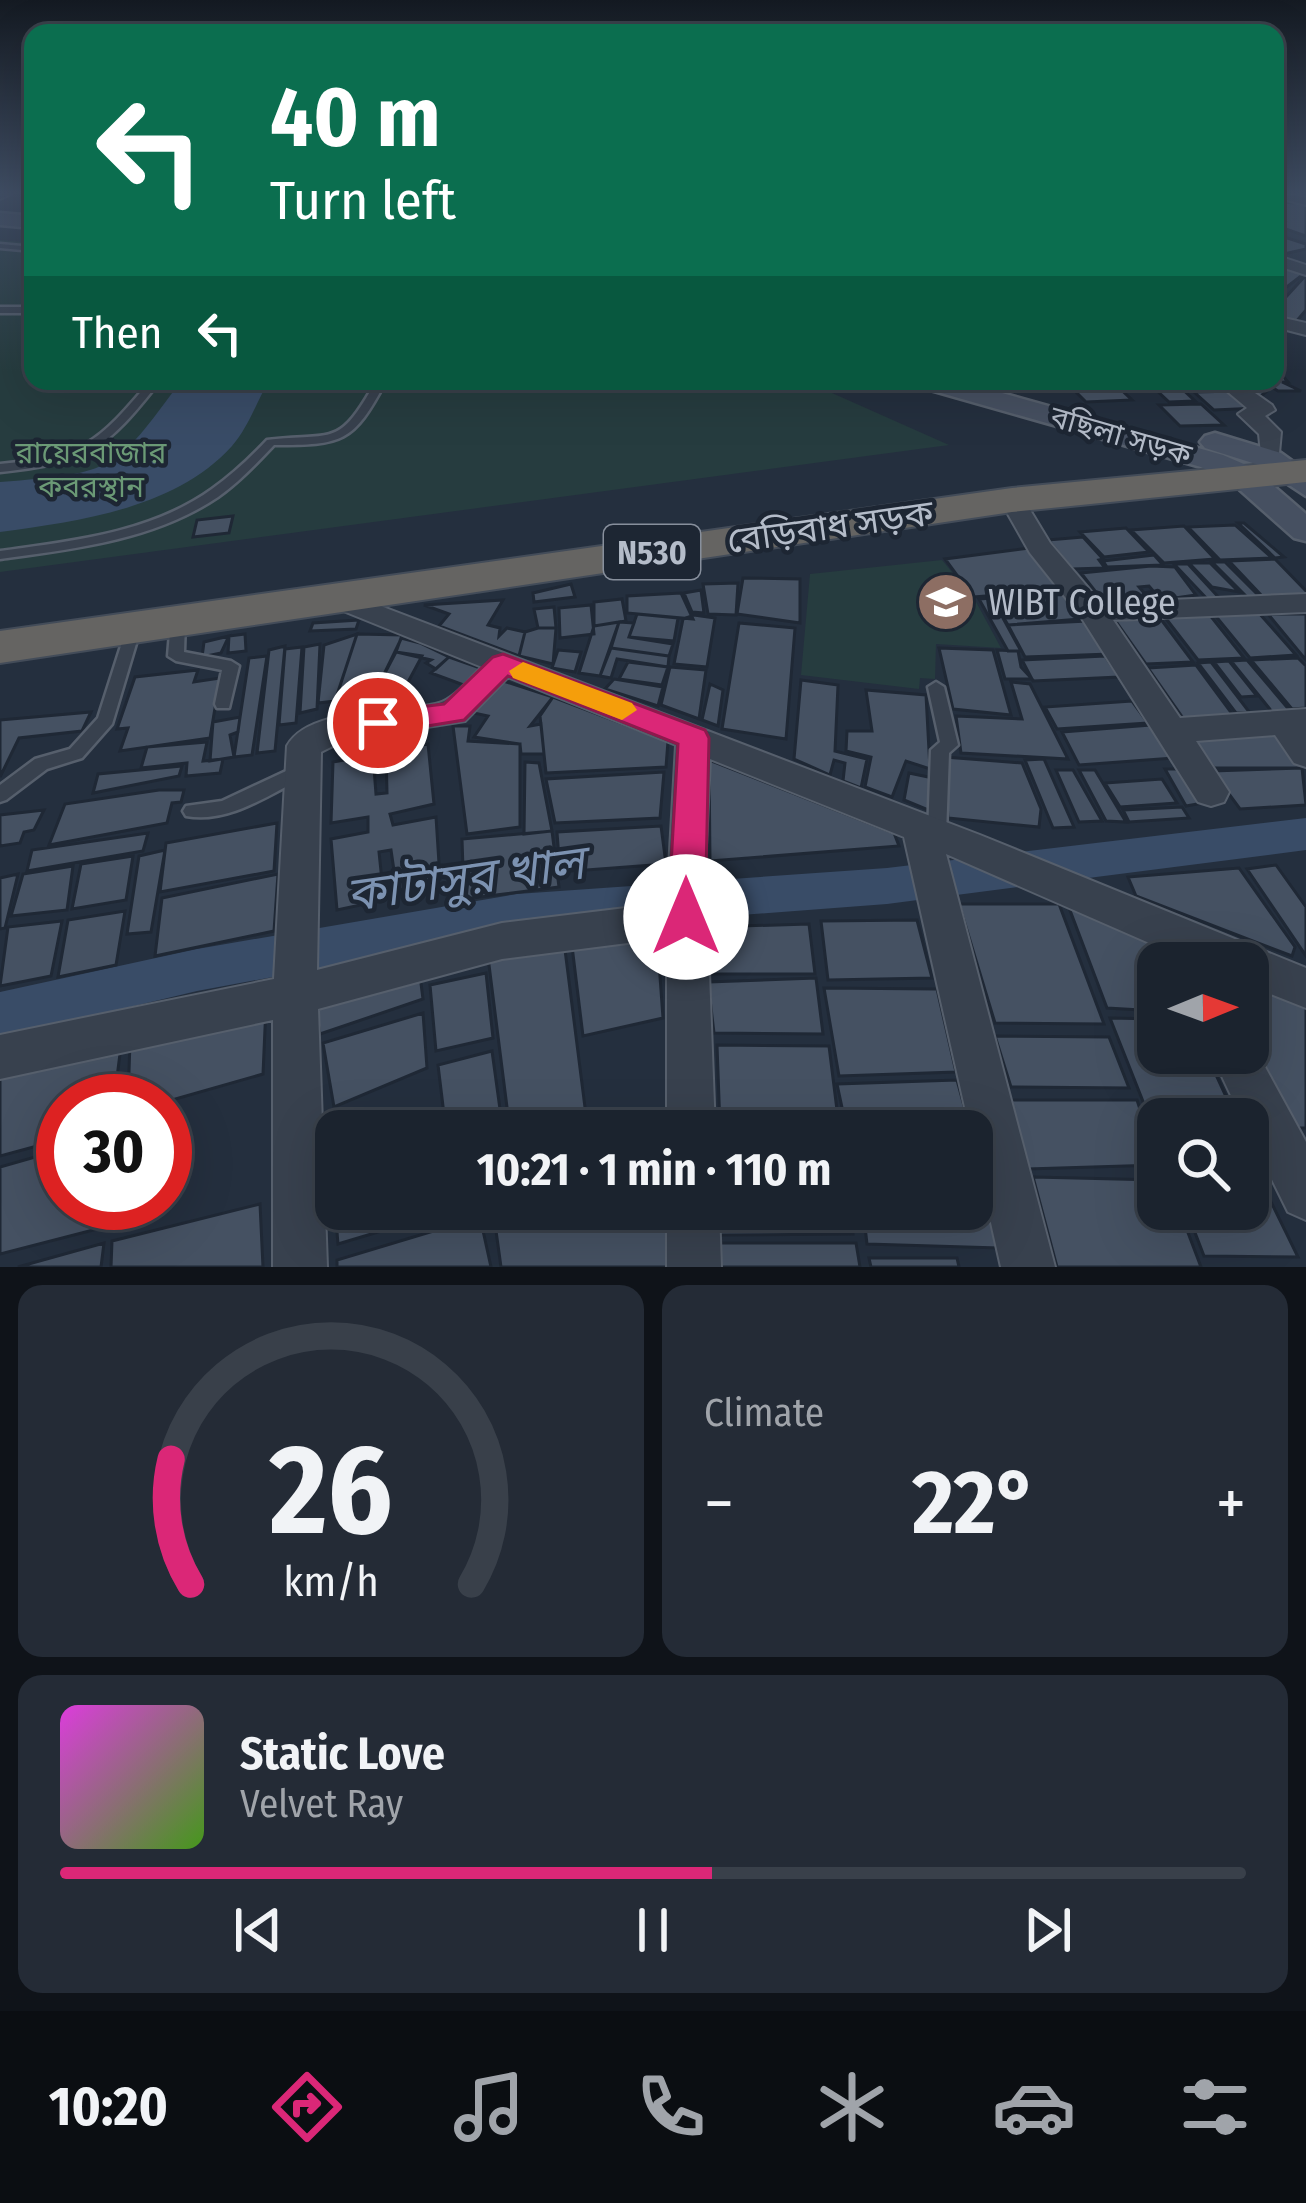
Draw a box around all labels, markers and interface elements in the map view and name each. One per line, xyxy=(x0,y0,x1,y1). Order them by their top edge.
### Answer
text: 40 m xyxy=(270,67,441,168)
icon: left xyxy=(72,72,228,228)
text: Turn left xyxy=(270,169,456,233)
icon: left xyxy=(187,300,253,366)
text: Then xyxy=(72,306,163,360)
street label: বছিলা সড়ক xyxy=(1045,398,1197,474)
park label: রায়েরবাজার কবরস্থান xyxy=(15,435,168,505)
street label: বেড়িবাধ সড়ক xyxy=(724,491,937,563)
road number: N530 xyxy=(604,525,700,579)
school or university icon: WIBT College xyxy=(915,571,977,633)
place label: WIBT College xyxy=(988,581,1176,625)
pin xyxy=(327,672,429,774)
icon: arrive xyxy=(345,690,411,756)
water label: কাটাসুর খাল xyxy=(342,832,597,924)
position arrow xyxy=(623,854,749,980)
north arrow xyxy=(1137,942,1269,1074)
map controls xyxy=(1137,942,1269,1230)
speed limit sign: 30 xyxy=(36,1074,192,1230)
button: search xyxy=(1137,1098,1269,1230)
text: 10:21 · 1 min · 110 m xyxy=(477,1143,831,1197)
text: Climate xyxy=(704,1390,824,1436)
text: 26 xyxy=(268,1416,393,1566)
text: 22° xyxy=(912,1449,1038,1557)
text: − xyxy=(704,1464,734,1543)
text: + xyxy=(1216,1464,1246,1543)
text: km/h xyxy=(283,1556,379,1607)
text: Static Love xyxy=(240,1727,445,1781)
text: Velvet Ray xyxy=(240,1781,403,1827)
icon: previous xyxy=(225,1897,291,1963)
icon: pause xyxy=(620,1897,686,1963)
icon: next xyxy=(1015,1897,1081,1963)
icon: directions xyxy=(265,2065,349,2149)
icon: music xyxy=(447,2065,531,2149)
icon: phone xyxy=(629,2065,713,2149)
icon: climate xyxy=(810,2065,894,2149)
icon: car xyxy=(992,2065,1076,2149)
icon: filters xyxy=(1173,2065,1257,2149)
text: 10:20 xyxy=(49,2075,168,2139)

